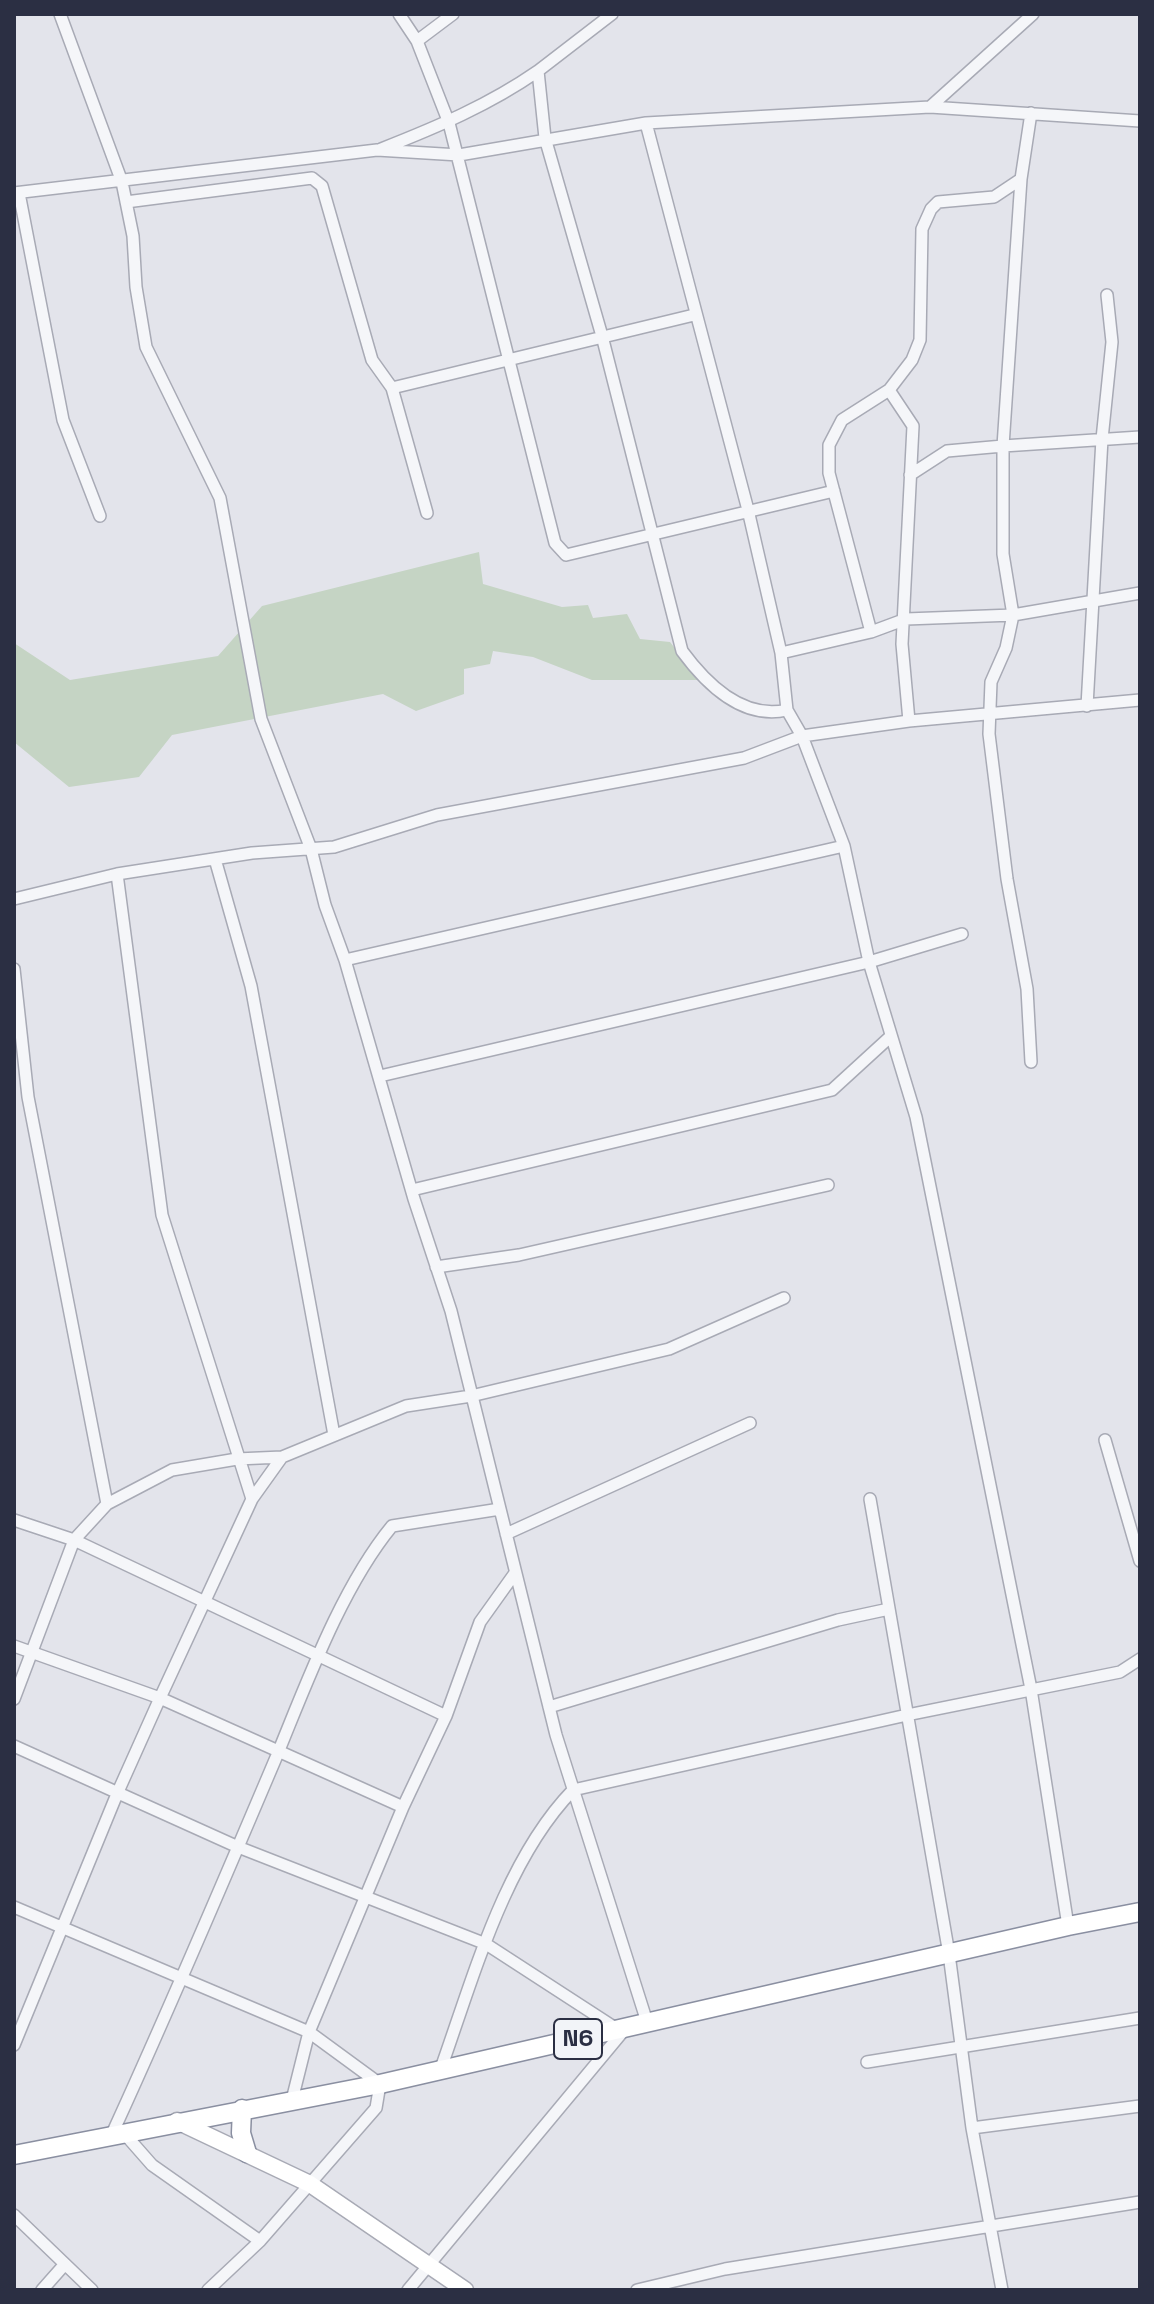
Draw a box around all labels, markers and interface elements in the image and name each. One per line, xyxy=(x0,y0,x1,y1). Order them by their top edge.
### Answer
road number: N6 xyxy=(554,2019,602,2059)

